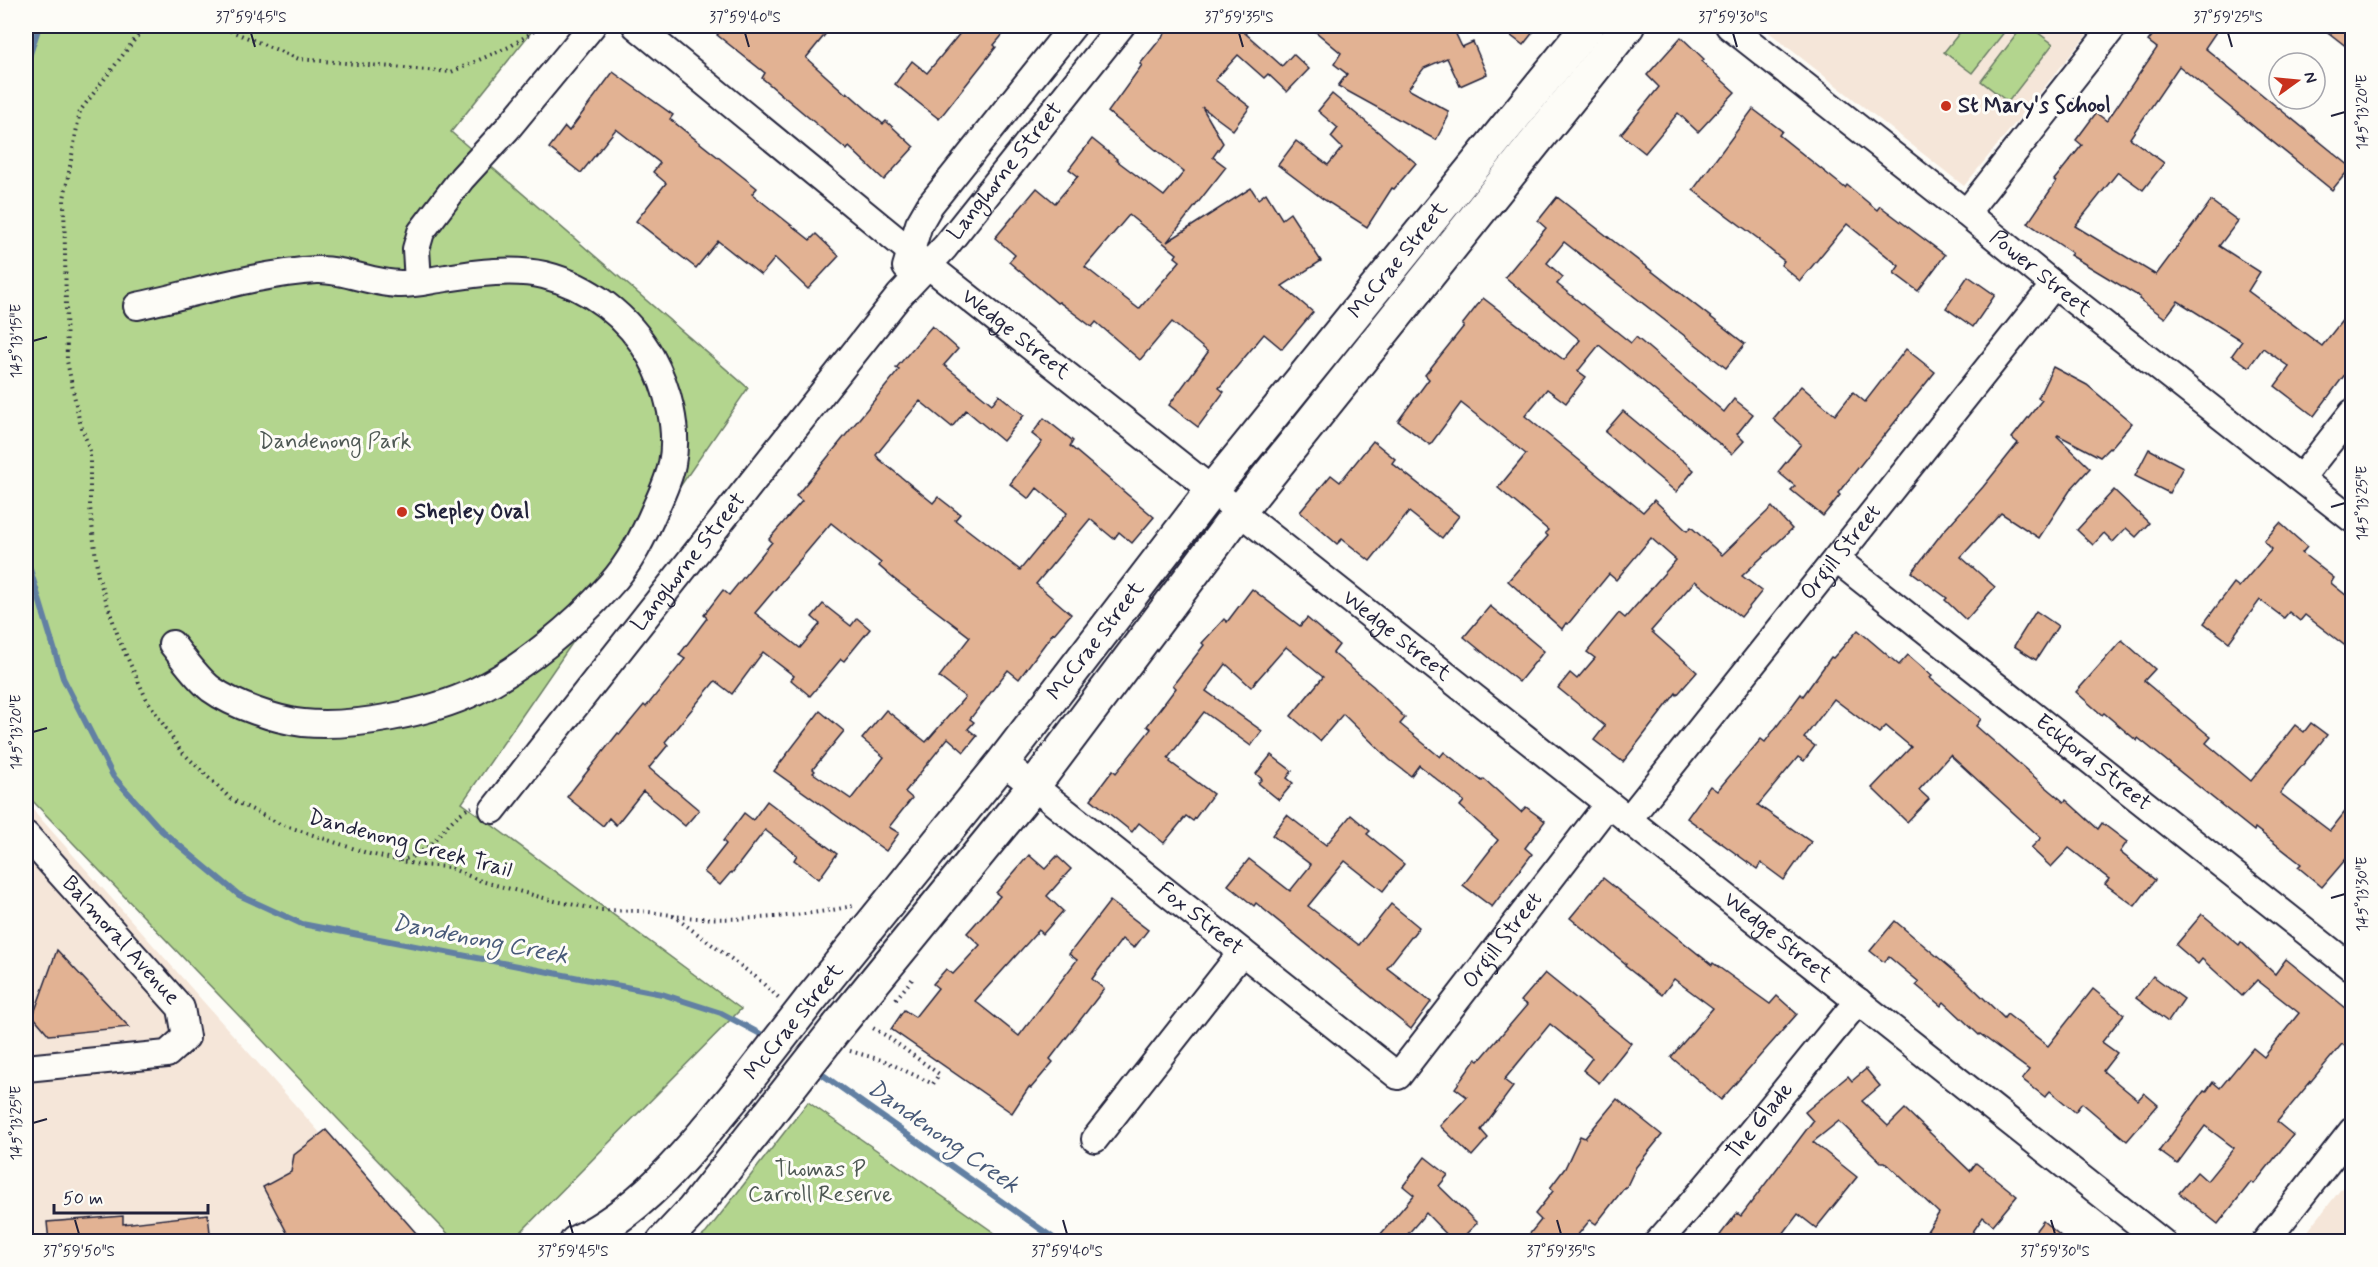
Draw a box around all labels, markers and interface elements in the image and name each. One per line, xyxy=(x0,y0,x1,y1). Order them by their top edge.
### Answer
text: 37°59'45"S xyxy=(215,8,287,28)
text: 37°59'40"S xyxy=(709,8,781,28)
text: 37°59'35"S xyxy=(1204,8,1274,28)
text: 37°59'30"S xyxy=(1698,8,1768,28)
text: 37°59'25"S xyxy=(2193,8,2263,28)
north arrow xyxy=(2267,51,2327,111)
text: N xyxy=(2299,70,2322,85)
text: 145°13'20"E xyxy=(2353,74,2373,150)
place label: St Mary's School xyxy=(1958,92,2111,120)
street label: Langhorne Street xyxy=(942,96,1069,246)
marker: St Mary's School xyxy=(1939,99,1953,113)
street label: McCrae Street xyxy=(1342,196,1454,325)
street label: Power Street xyxy=(1984,224,2097,323)
street label: Wedge Street xyxy=(955,283,1076,386)
text: 145°13'15"E xyxy=(7,304,27,378)
park label: Dandenong Park xyxy=(259,428,411,459)
text: 145°13'25"E xyxy=(2353,465,2373,541)
street label: Langhorne Street xyxy=(625,487,752,637)
place label: Shepley Oval xyxy=(414,498,530,526)
street label: Orgill Street xyxy=(1794,499,1888,606)
marker: Shepley Oval xyxy=(395,505,409,519)
street label: McCrae Street xyxy=(1041,576,1151,706)
street label: Wedge Street xyxy=(1336,584,1457,688)
text: 145°13'20"E xyxy=(7,694,27,770)
street label: Eckford Street xyxy=(2029,708,2157,817)
street label: Dandenong Creek Trail xyxy=(304,803,515,888)
text: 145°13'30"E xyxy=(2353,856,2373,932)
street label: Balmoral Avenue xyxy=(56,870,186,1011)
street label: Fox Street xyxy=(1151,876,1249,962)
street label: Orgill Street xyxy=(1457,886,1549,994)
street label: Wedge Street xyxy=(1717,886,1838,989)
water label: Dandenong Creek xyxy=(389,908,571,974)
street label: McCrae Street xyxy=(738,958,850,1086)
water label: Dandenong Creek xyxy=(860,1073,1025,1203)
street label: The Glade xyxy=(1720,1077,1800,1166)
text: 145°13'25"E xyxy=(7,1085,27,1161)
park label: Thomas P Carroll Reserve xyxy=(748,1156,892,1209)
scale bar xyxy=(54,1177,208,1215)
text: 50 m xyxy=(63,1187,103,1211)
text: 37°59'50"S xyxy=(43,1242,115,1262)
text: 37°59'45"S xyxy=(537,1242,609,1262)
text: 37°59'40"S xyxy=(1031,1242,1103,1262)
text: 37°59'35"S xyxy=(1526,1242,1596,1262)
text: 37°59'30"S xyxy=(2020,1242,2090,1262)

